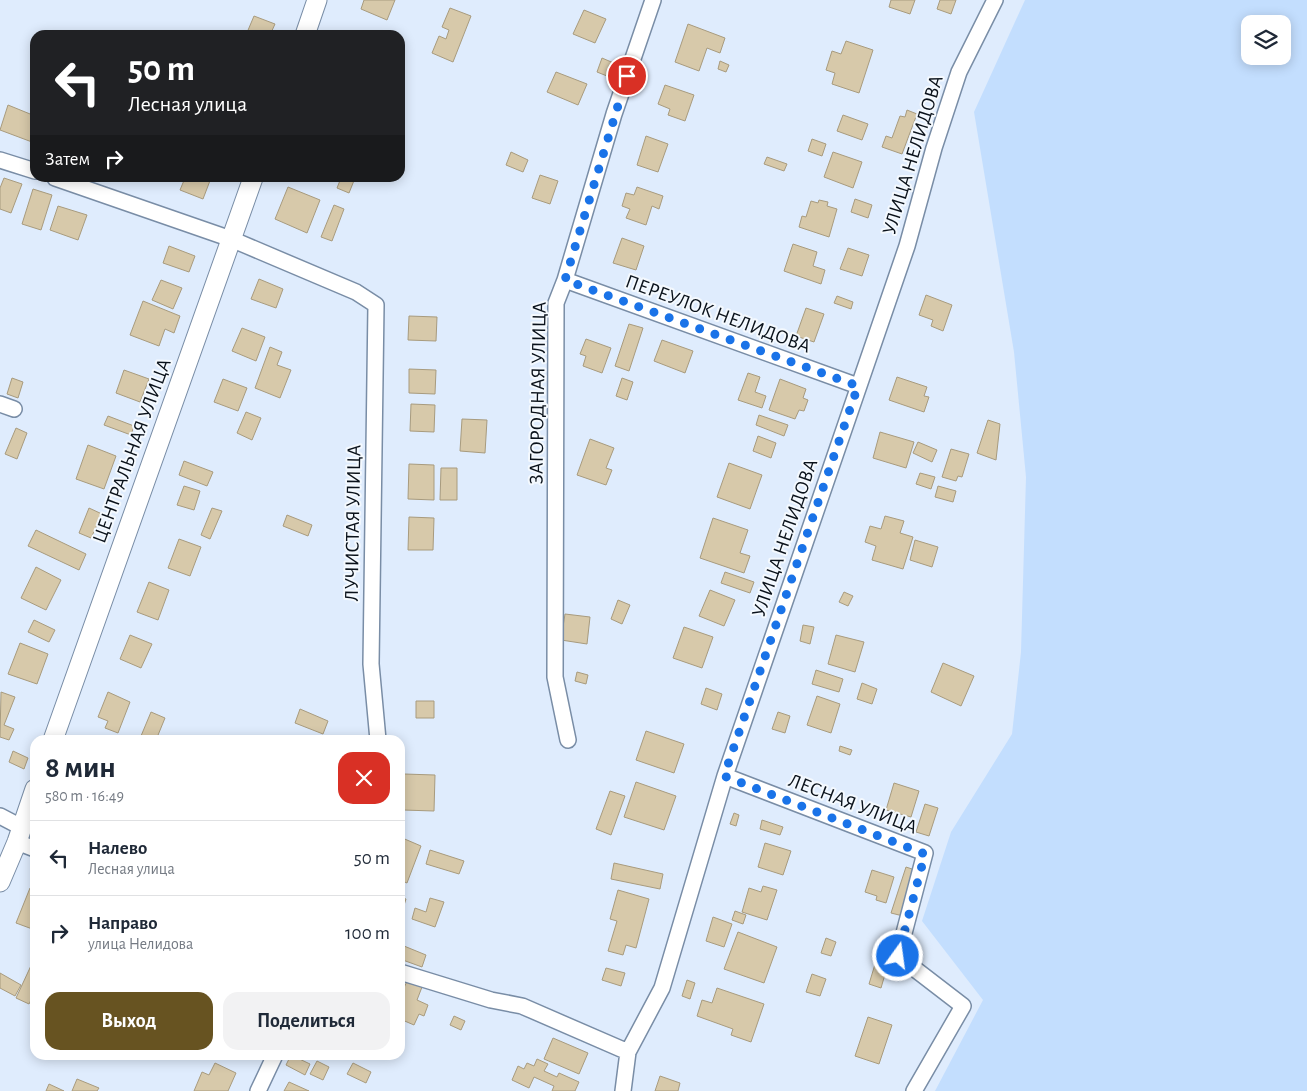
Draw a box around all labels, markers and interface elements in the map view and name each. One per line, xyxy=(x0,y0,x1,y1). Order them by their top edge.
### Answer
map controls xyxy=(1241,15,1291,65)
button: layers xyxy=(1241,15,1291,65)
icon: left xyxy=(45,50,110,115)
text: 50 m xyxy=(128,52,195,87)
pin xyxy=(606,55,648,97)
icon: arrive xyxy=(613,62,641,90)
street label: УЛИЦА НЕЛИДОВА xyxy=(879,73,947,237)
text: Лесная улица xyxy=(128,93,247,115)
icon: right xyxy=(100,145,128,173)
text: Затем xyxy=(45,150,90,169)
street label: ПЕРЕУЛОК НЕЛИДОВА xyxy=(623,271,813,357)
street label: ЗАГОРОДНАЯ УЛИЦА xyxy=(526,301,550,485)
street label: ЦЕНТРАЛЬНАЯ УЛИЦА xyxy=(89,356,175,546)
street label: ЛУЧИСТАЯ УЛИЦА xyxy=(342,444,364,602)
street label: УЛИЦА НЕЛИДОВА xyxy=(749,456,821,620)
button: close xyxy=(338,752,390,804)
text: 8 мин xyxy=(45,753,116,783)
street label: ЛЕСНАЯ УЛИЦА xyxy=(786,770,920,838)
text: 580 m · 16:49 xyxy=(45,788,124,804)
text: Налево xyxy=(88,839,147,858)
icon: left xyxy=(45,844,73,872)
text: 50 m xyxy=(354,849,390,868)
text: Лесная улица xyxy=(88,861,175,877)
text: Направо xyxy=(88,914,158,933)
icon: right xyxy=(45,919,73,947)
text: 100 m xyxy=(345,924,390,943)
position arrow xyxy=(871,929,923,981)
text: улица Нелидова xyxy=(88,936,193,952)
button: Выход xyxy=(45,992,213,1050)
button: Поделиться xyxy=(223,992,390,1050)

